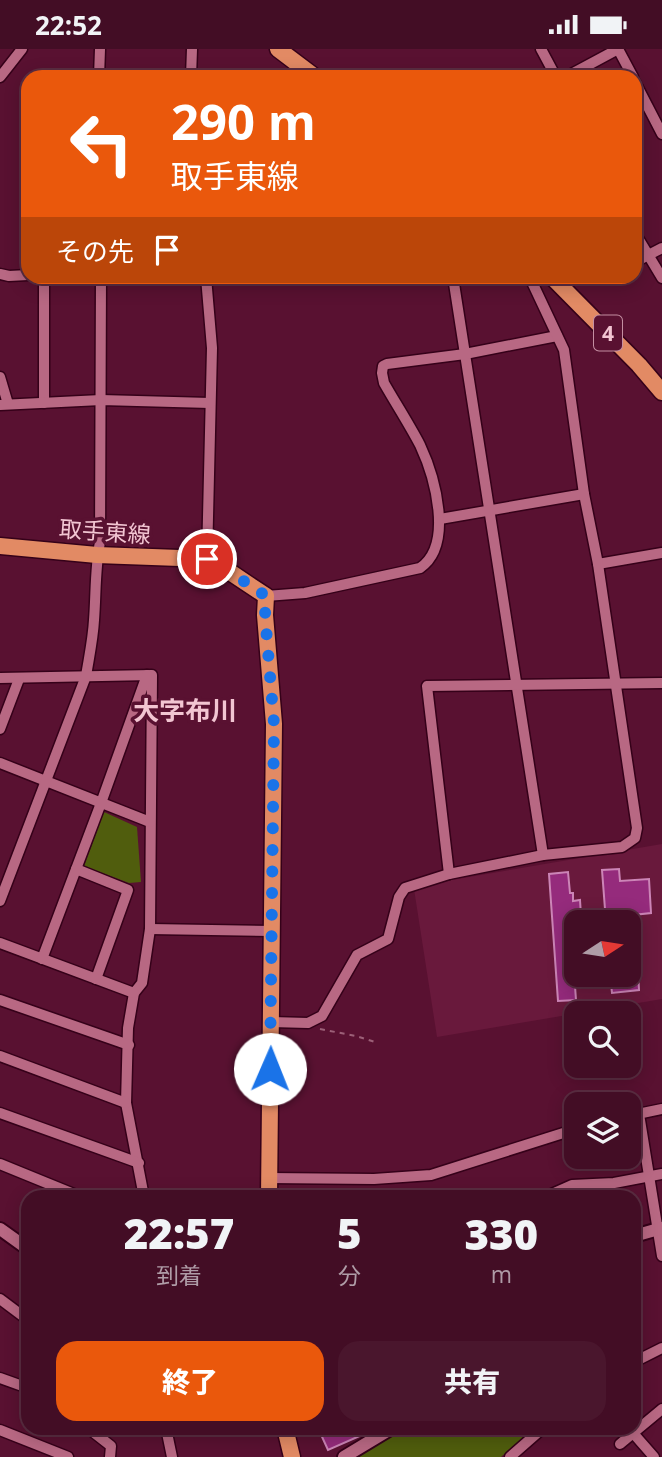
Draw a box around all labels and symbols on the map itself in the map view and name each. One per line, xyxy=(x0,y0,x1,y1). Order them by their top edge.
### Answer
road number: 4 xyxy=(594,315,622,351)
street label: 取手東線 xyxy=(58,512,152,550)
pin xyxy=(177,529,237,589)
district label: 大字布川 xyxy=(133,692,237,728)
north arrow xyxy=(564,910,640,987)
position arrow xyxy=(233,1032,307,1106)

